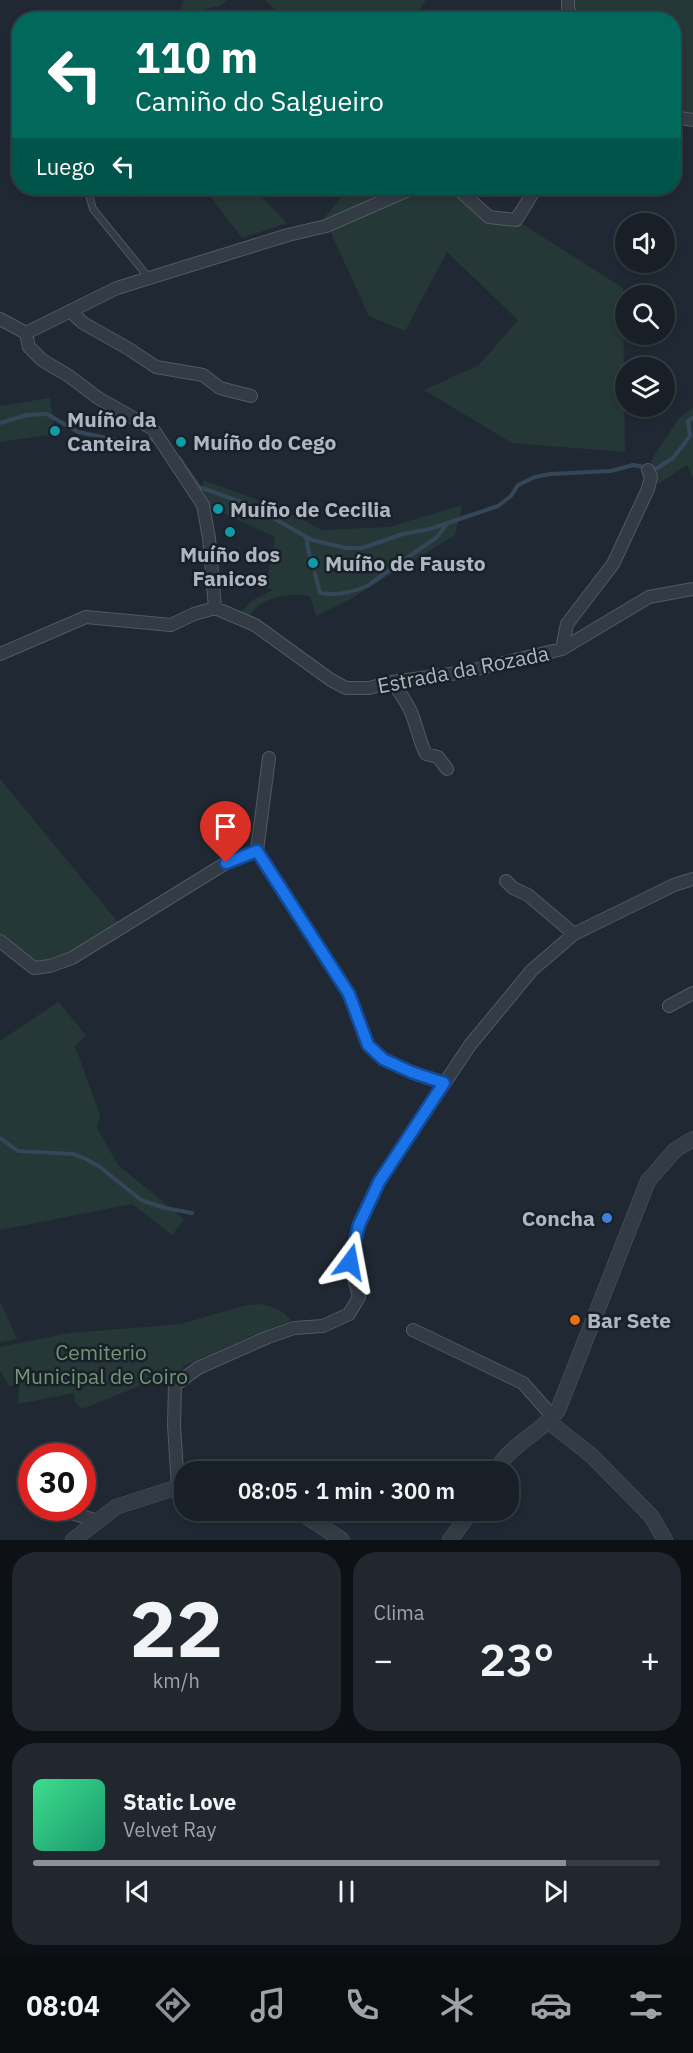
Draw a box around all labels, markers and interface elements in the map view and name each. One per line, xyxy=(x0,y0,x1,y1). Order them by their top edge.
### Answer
text: 110 m xyxy=(135,30,258,85)
icon: left xyxy=(36,36,114,114)
text: Camiño do Salgueiro xyxy=(135,83,384,118)
icon: left xyxy=(107,150,140,183)
text: Luego xyxy=(36,152,95,181)
map controls xyxy=(615,213,675,417)
button: sound xyxy=(615,213,675,273)
button: search xyxy=(615,285,675,345)
button: layers xyxy=(615,357,675,417)
place label: Muíño da Canteira xyxy=(67,405,157,457)
marker: Muíño da Canteira xyxy=(48,424,62,438)
place label: Muíño do Cego xyxy=(193,428,337,456)
marker: Muíño do Cego xyxy=(174,435,188,449)
place label: Muíño de Cecilia xyxy=(230,495,391,523)
marker: Muíño de Cecilia xyxy=(211,502,225,516)
marker: Muíño dos Fanicos xyxy=(223,525,237,539)
place label: Muíño dos Fanicos xyxy=(180,540,280,592)
place label: Muíño de Fausto xyxy=(325,549,486,577)
marker: Muíño de Fausto xyxy=(306,556,320,570)
street label: Estrada da Rozada xyxy=(375,639,551,699)
pin xyxy=(200,801,251,863)
icon: arrive xyxy=(209,810,242,843)
place label: Concha xyxy=(522,1204,595,1232)
marker: Concha xyxy=(600,1211,614,1225)
position arrow xyxy=(318,1230,382,1294)
place label: Bar Sete xyxy=(587,1306,671,1334)
marker: Bar Sete xyxy=(568,1313,582,1327)
park label: Cemiterio Municipal de Coiro xyxy=(14,1338,188,1390)
speed limit sign: 30 xyxy=(18,1443,96,1521)
text: 08:05 · 1 min · 300 m xyxy=(238,1476,455,1505)
text: 22 xyxy=(129,1577,223,1678)
text: Clima xyxy=(374,1599,425,1626)
text: 23° xyxy=(479,1630,554,1688)
text: − xyxy=(374,1638,393,1681)
text: + xyxy=(640,1638,660,1681)
text: km/h xyxy=(153,1667,200,1694)
text: Static Love xyxy=(123,1787,236,1816)
text: Velvet Ray xyxy=(123,1816,216,1843)
icon: previous xyxy=(121,1875,154,1908)
icon: pause xyxy=(330,1875,363,1908)
icon: next xyxy=(539,1875,572,1908)
icon: directions xyxy=(152,1984,194,2026)
icon: music xyxy=(247,1984,289,2026)
icon: phone xyxy=(341,1984,383,2026)
icon: climate xyxy=(436,1984,478,2026)
icon: car xyxy=(530,1984,572,2026)
icon: filters xyxy=(625,1984,667,2026)
text: 08:04 xyxy=(26,1988,100,2023)

